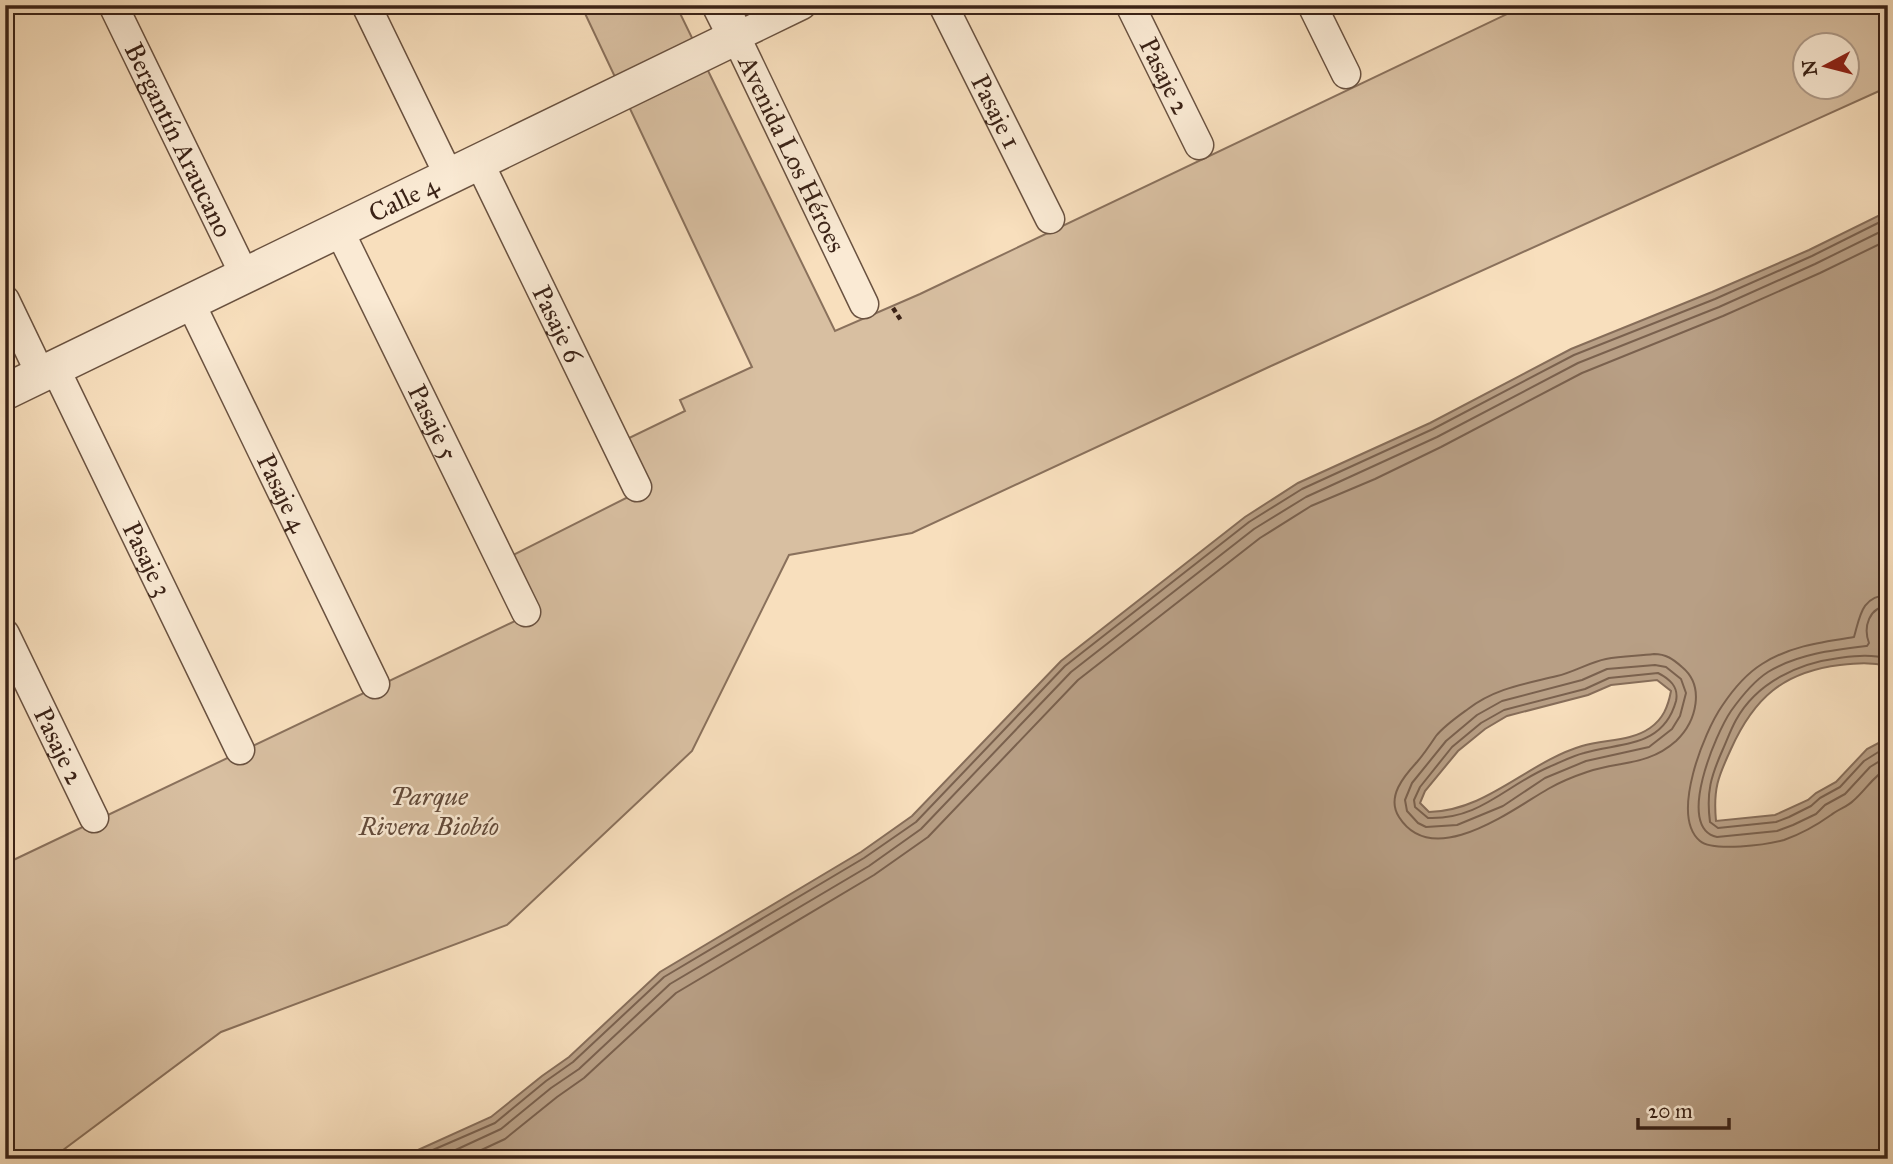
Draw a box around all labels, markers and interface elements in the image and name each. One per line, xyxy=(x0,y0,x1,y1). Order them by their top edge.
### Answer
street label: Pasaje 2 xyxy=(1133,32,1197,120)
north arrow xyxy=(1792,32,1862,102)
street label: Bergantín Araucano xyxy=(118,37,240,242)
street label: Avenida Los Héroes xyxy=(731,50,853,257)
text: N xyxy=(1797,59,1822,77)
street label: Pasaje 1 xyxy=(964,69,1028,154)
street label: Calle 4 xyxy=(363,168,444,229)
street label: Pasaje 6 xyxy=(525,280,590,368)
street label: Pasaje 5 xyxy=(401,379,465,466)
street label: Pasaje 4 xyxy=(250,448,315,538)
street label: Pasaje 3 xyxy=(116,516,179,601)
street label: Pasaje 2 xyxy=(27,702,91,789)
park label: Parque Rivera Biobío xyxy=(358,780,499,842)
scale bar xyxy=(1638,1087,1728,1131)
text: 20 m xyxy=(1648,1098,1693,1124)

